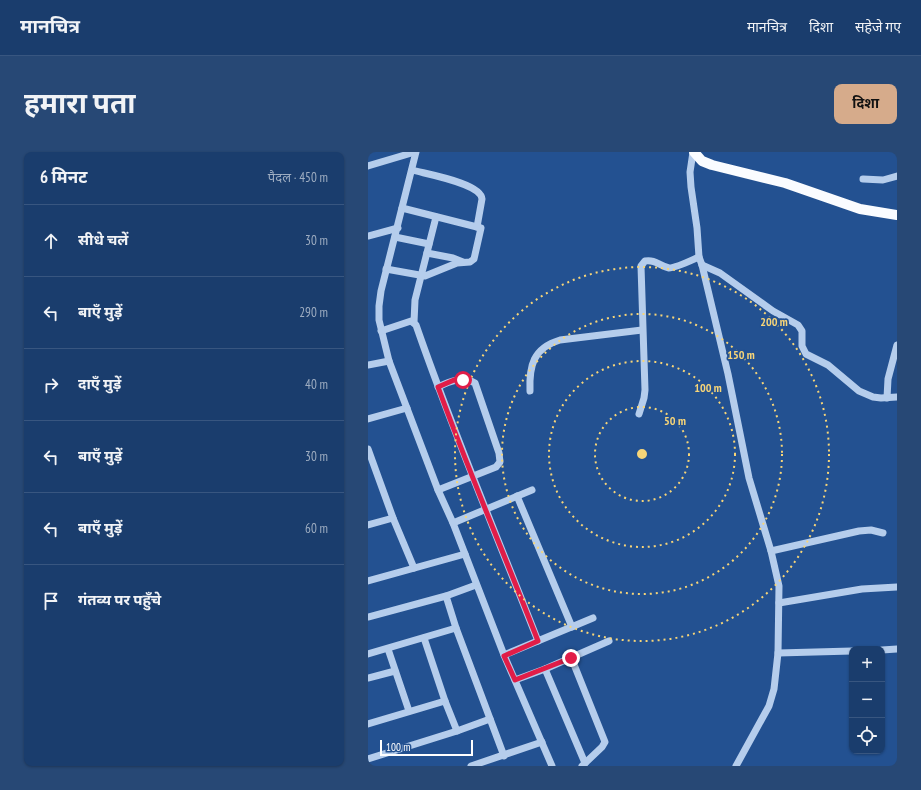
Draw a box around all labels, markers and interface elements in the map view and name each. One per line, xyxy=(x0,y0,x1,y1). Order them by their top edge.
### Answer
text: मानचित्र xyxy=(20,14,80,38)
text: मानचित्र xyxy=(747,18,787,36)
text: दिशा xyxy=(809,18,833,36)
text: सहेजे गए xyxy=(855,18,901,36)
text: हमारा पता xyxy=(24,84,135,121)
button: दिशा xyxy=(834,84,897,124)
text: 6 मिनट xyxy=(40,166,87,188)
text: पैदल · 450 m xyxy=(268,169,328,186)
icon: ahead xyxy=(40,230,62,252)
text: सीधे चलें xyxy=(78,230,128,249)
text: 30 m xyxy=(305,232,328,249)
icon: left xyxy=(40,302,62,324)
text: बाएँ मुड़ें xyxy=(78,302,122,321)
text: 290 m xyxy=(299,304,328,321)
text: 200 m xyxy=(760,314,788,329)
text: 150 m xyxy=(727,347,755,362)
route start xyxy=(454,371,472,389)
icon: right xyxy=(40,374,62,396)
text: दाएँ मुड़ें xyxy=(78,374,121,393)
text: 40 m xyxy=(305,376,328,393)
text: 100 m xyxy=(694,380,722,395)
text: 50 m xyxy=(664,413,686,428)
icon: left xyxy=(40,446,62,468)
text: बाएँ मुड़ें xyxy=(78,446,122,465)
centre of rings xyxy=(635,447,649,461)
text: 30 m xyxy=(305,448,328,465)
icon: left xyxy=(40,518,62,540)
text: बाएँ मुड़ें xyxy=(78,518,122,537)
text: 60 m xyxy=(305,520,328,537)
icon: arrive xyxy=(40,590,62,612)
text: गंतव्य पर पहुँचे xyxy=(78,590,161,609)
map controls xyxy=(849,646,885,754)
button: + xyxy=(849,646,885,682)
route end xyxy=(562,649,580,667)
button: − xyxy=(849,682,885,718)
button: locate xyxy=(849,718,885,754)
scale bar xyxy=(380,738,473,757)
text: 100 m xyxy=(386,740,410,754)

